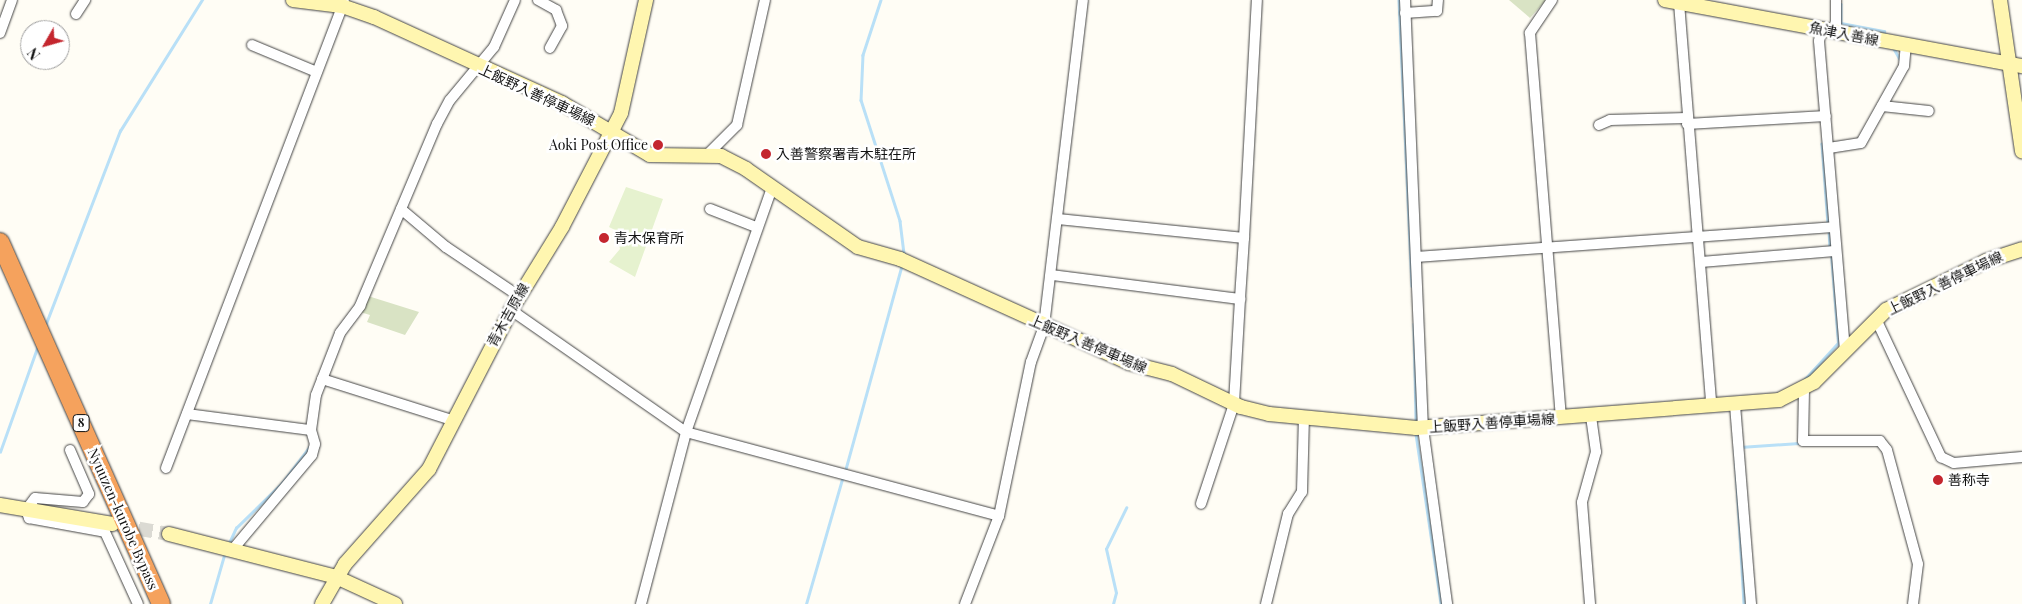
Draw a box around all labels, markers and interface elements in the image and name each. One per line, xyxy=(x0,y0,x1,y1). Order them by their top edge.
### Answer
street label: 魚津入善線 xyxy=(1808,19,1880,49)
north arrow xyxy=(20,20,70,70)
text: N xyxy=(23,44,44,64)
street label: 上飯野入善停車場線 xyxy=(476,61,598,129)
place label: Aoki Post Office xyxy=(549,137,648,153)
marker: Aoki Post Office xyxy=(652,139,664,151)
place label: 入善警察署青木駐在所 xyxy=(776,146,916,162)
marker: 入善警察署青木駐在所 xyxy=(760,148,772,160)
place label: 青木保育所 xyxy=(614,230,684,246)
marker: 青木保育所 xyxy=(598,232,610,244)
street label: 上飯野入善停車場線 xyxy=(1885,248,2005,318)
street label: 青木吉原線 xyxy=(484,280,532,350)
street label: 上飯野入善停車場線 xyxy=(1027,312,1149,376)
street label: 上飯野入善停車場線 xyxy=(1429,410,1555,436)
road number: 8 xyxy=(72,413,90,432)
street label: Nyuuzen-kurobe Bypass xyxy=(84,446,162,592)
place label: 善称寺 xyxy=(1948,472,1990,488)
marker: 善称寺 xyxy=(1932,474,1944,486)

